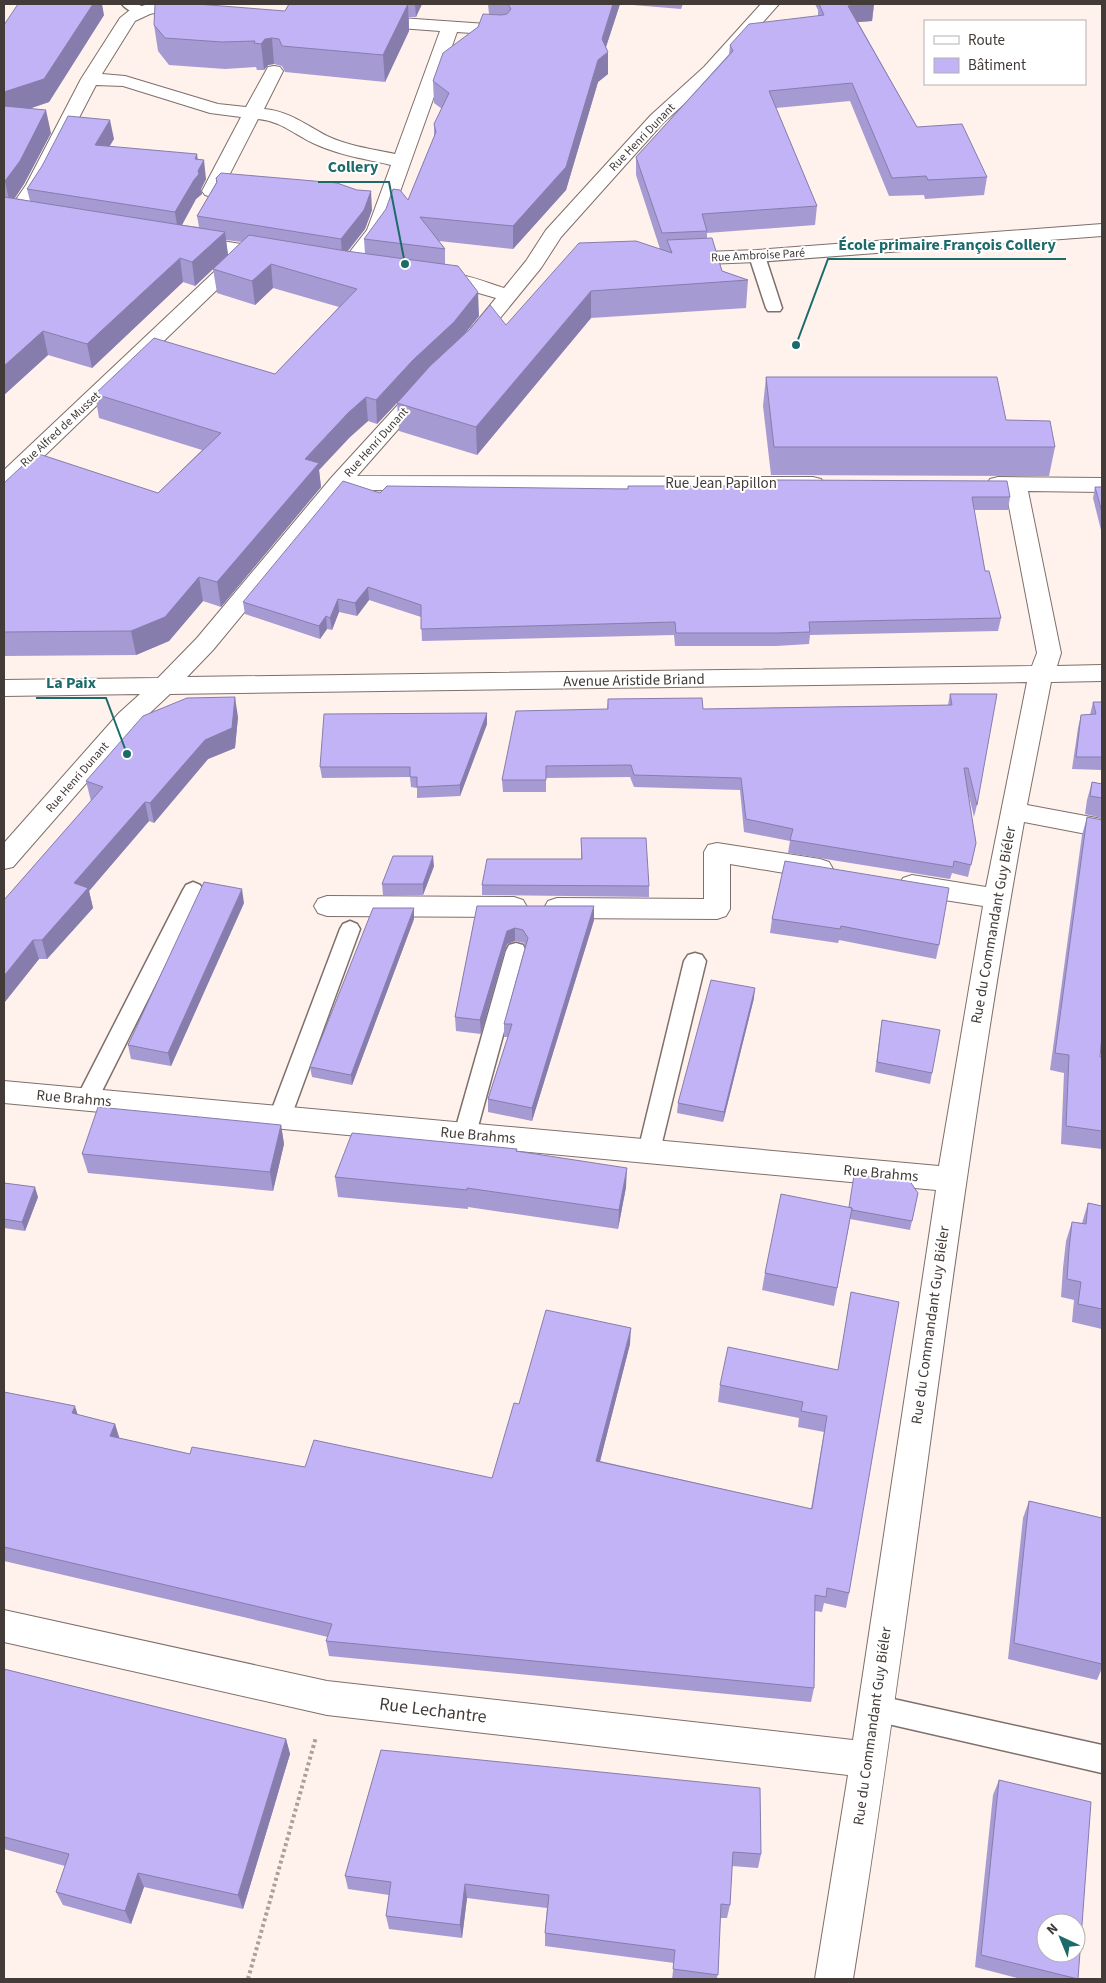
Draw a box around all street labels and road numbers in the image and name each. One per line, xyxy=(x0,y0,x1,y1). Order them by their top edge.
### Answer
street label: Rue Henri Dunant xyxy=(605,100,679,175)
street label: Rue Ambroise Paré xyxy=(711,245,805,266)
street label: Rue Alfred de Musset xyxy=(16,388,104,471)
street label: Rue Henri Dunant xyxy=(340,404,412,481)
street label: Rue Jean Papillon xyxy=(665,473,777,494)
street label: Avenue Aristide Briand xyxy=(563,669,705,692)
street label: Rue Henri Dunant xyxy=(42,738,113,816)
street label: Rue du Commandant Guy Biéler xyxy=(966,824,1021,1025)
street label: Rue Brahms xyxy=(36,1085,112,1112)
street label: Rue Brahms xyxy=(440,1122,516,1149)
street label: Rue Brahms xyxy=(843,1160,919,1187)
street label: Rue du Commandant Guy Biéler xyxy=(906,1224,955,1426)
street label: Rue du Commandant Guy Biéler xyxy=(848,1625,897,1827)
street label: Rue Lechantre xyxy=(378,1692,488,1729)

